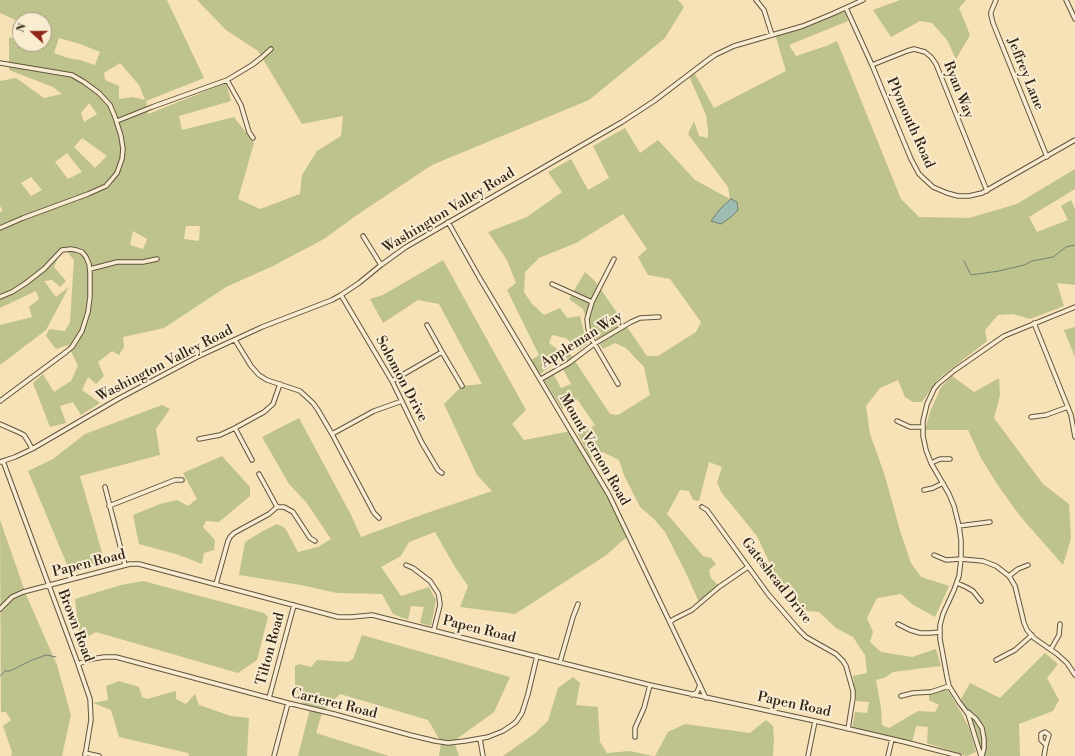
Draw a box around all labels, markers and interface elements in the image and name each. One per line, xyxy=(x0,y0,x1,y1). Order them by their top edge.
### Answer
north arrow xyxy=(12,12,52,52)
text: N xyxy=(14,21,30,35)
street label: Jeffrey Lane xyxy=(1003,35,1047,113)
street label: Ryan Way xyxy=(939,59,977,121)
street label: Plymouth Road xyxy=(882,75,938,171)
street label: Washington Valley Road xyxy=(380,165,518,257)
street label: Appleman Way xyxy=(538,308,626,372)
street label: Washington Valley Road xyxy=(94,322,236,406)
street label: Solomon Drive xyxy=(371,333,431,425)
street label: Mount Vernon Road xyxy=(555,391,633,509)
street label: Gateshead Drive xyxy=(737,535,815,627)
street label: Papen Road xyxy=(51,547,127,581)
street label: Brown Road xyxy=(53,587,97,665)
street label: Tilton Road xyxy=(253,611,289,687)
street label: Papen Road xyxy=(441,613,517,647)
street label: Carteret Road xyxy=(289,685,379,723)
street label: Papen Road xyxy=(756,689,832,721)

